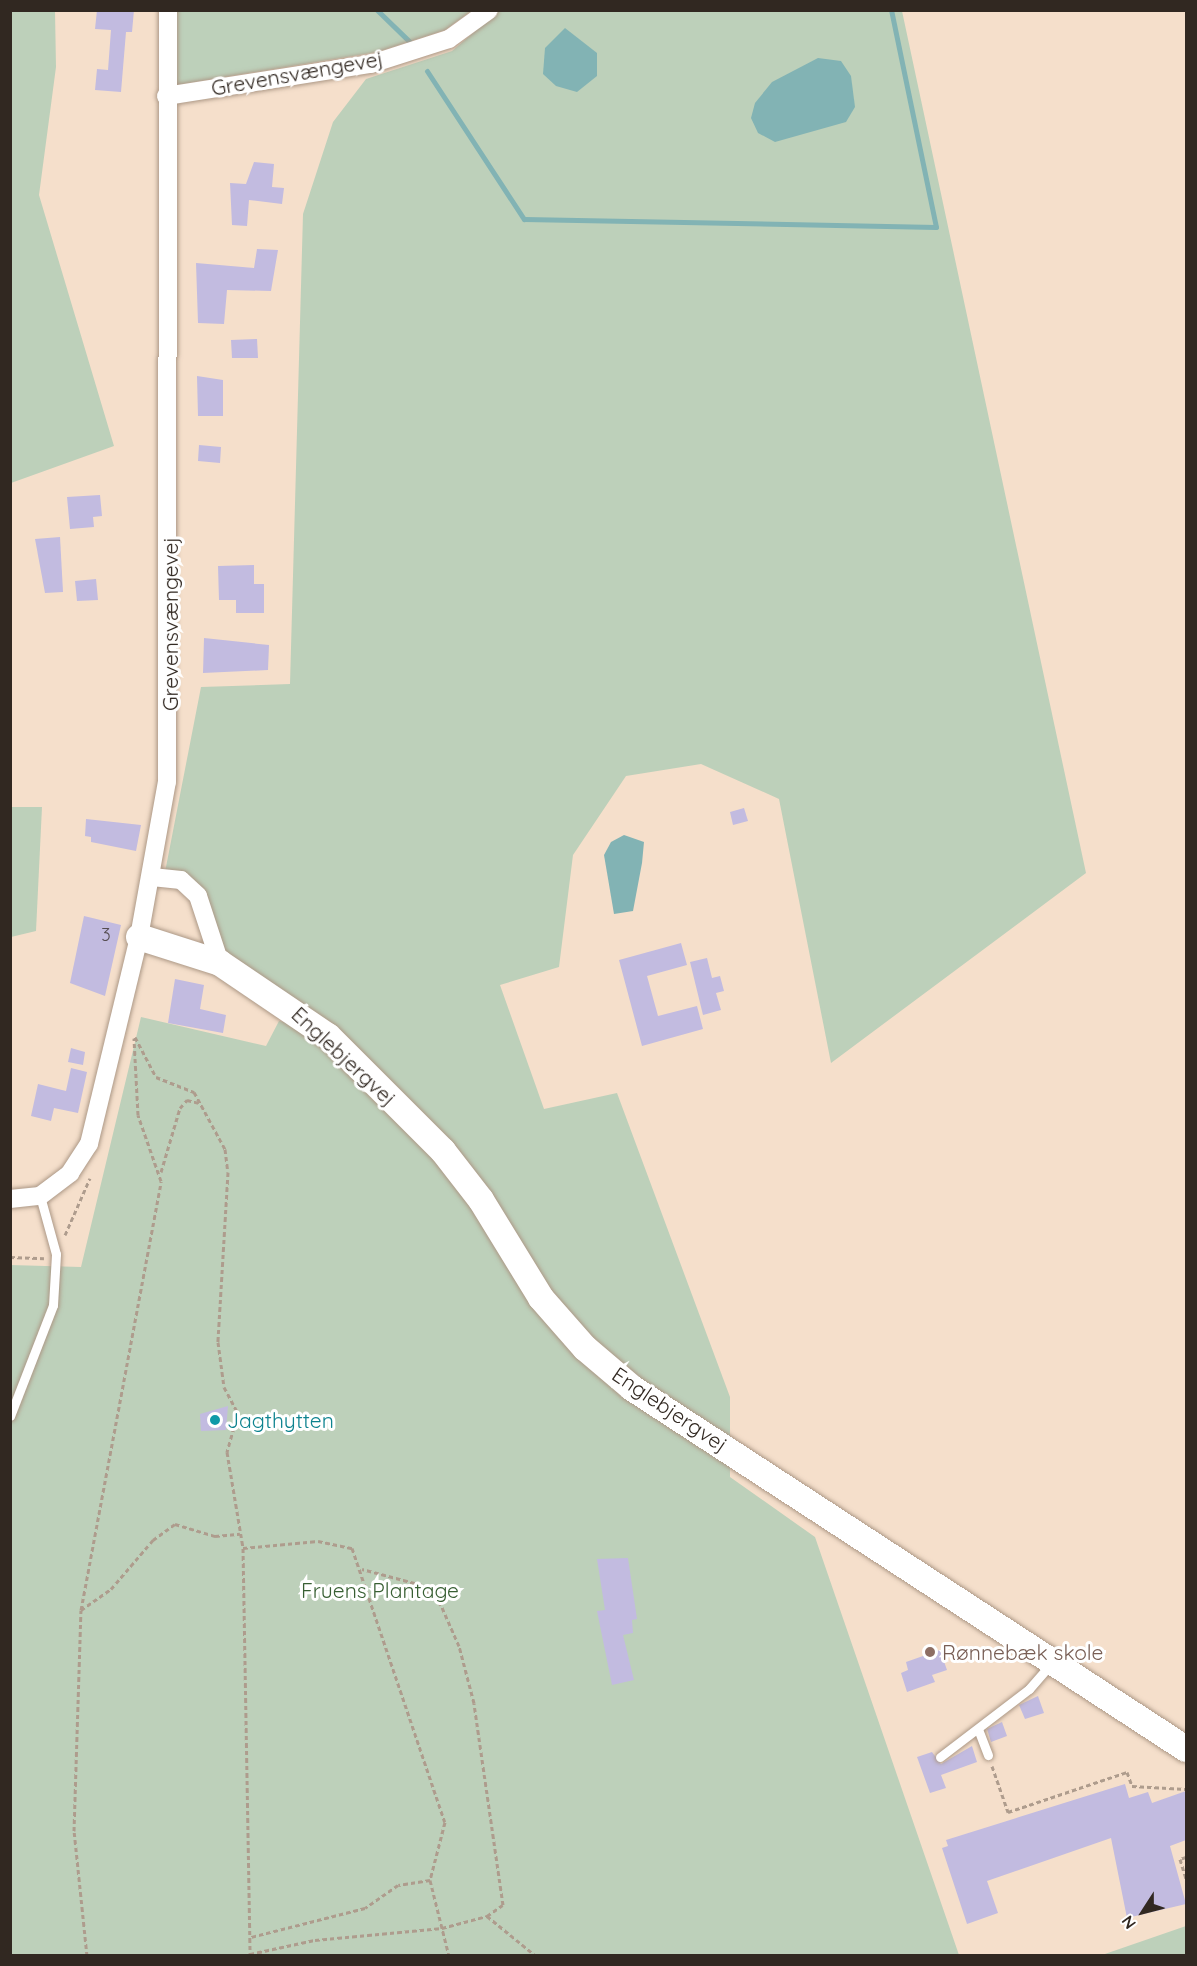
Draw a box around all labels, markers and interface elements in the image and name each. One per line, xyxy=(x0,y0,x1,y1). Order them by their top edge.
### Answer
street label: Grevensvængevej xyxy=(209,45,385,101)
street label: Grevensvængevej xyxy=(157,537,183,711)
house number: 3 xyxy=(101,924,111,946)
street label: Englebjergvej xyxy=(287,1001,401,1111)
street label: Englebjergvej xyxy=(608,1361,732,1457)
place label: Jagthytten xyxy=(227,1407,334,1433)
marker: Jagthytten xyxy=(208,1413,222,1427)
park label: Fruens Plantage xyxy=(301,1577,459,1603)
place label: Rønnebæk skole xyxy=(942,1639,1103,1665)
marker: Rønnebæk skole xyxy=(923,1645,937,1659)
north arrow xyxy=(1113,1882,1173,1942)
text: N xyxy=(1117,1912,1140,1933)

